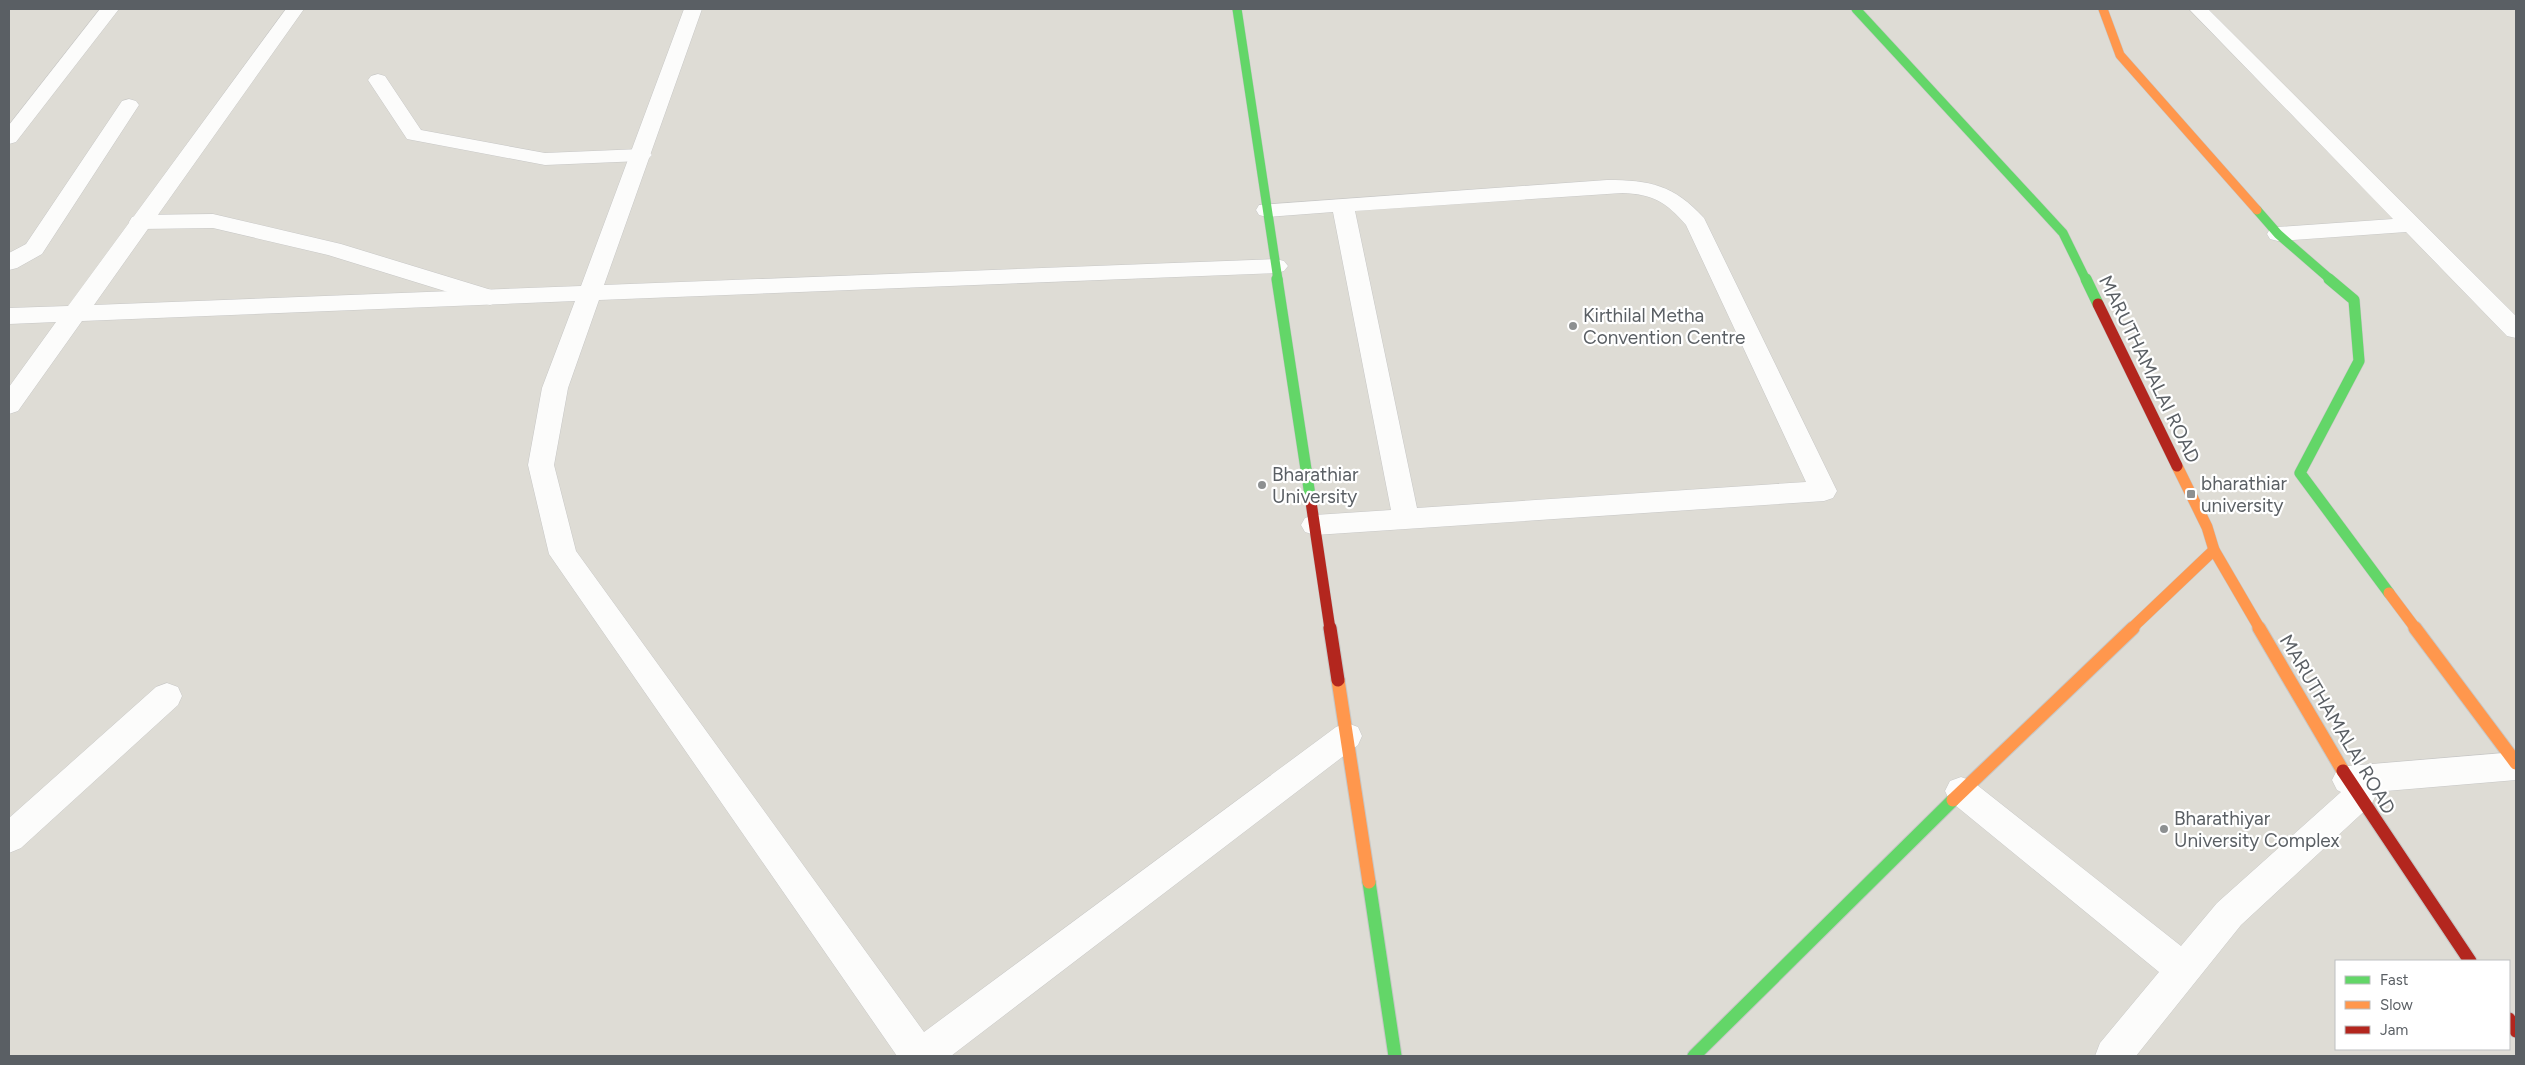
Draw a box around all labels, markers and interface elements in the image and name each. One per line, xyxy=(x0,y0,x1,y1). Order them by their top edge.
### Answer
street label: MARUTHAMALAI ROAD xyxy=(2094,272,2205,467)
place label: Kirthilal Metha Convention Centre xyxy=(1583,304,1745,349)
marker: Kirthilal Metha Convention Centre xyxy=(1567,320,1579,332)
place label: Bharathiar University xyxy=(1272,463,1359,508)
place label: bharathiar university xyxy=(2201,472,2287,517)
marker: Bharathiar University xyxy=(1256,479,1268,491)
marker: bharathiar university xyxy=(2185,488,2197,500)
street label: MARUTHAMALAI ROAD xyxy=(2275,630,2400,818)
place label: Bharathiyar University Complex xyxy=(2174,807,2340,852)
marker: Bharathiyar University Complex xyxy=(2158,823,2170,835)
legend xyxy=(2335,960,2510,1050)
text: Fast xyxy=(2380,971,2409,989)
text: Slow xyxy=(2380,996,2413,1014)
text: Jam xyxy=(2380,1021,2408,1039)

